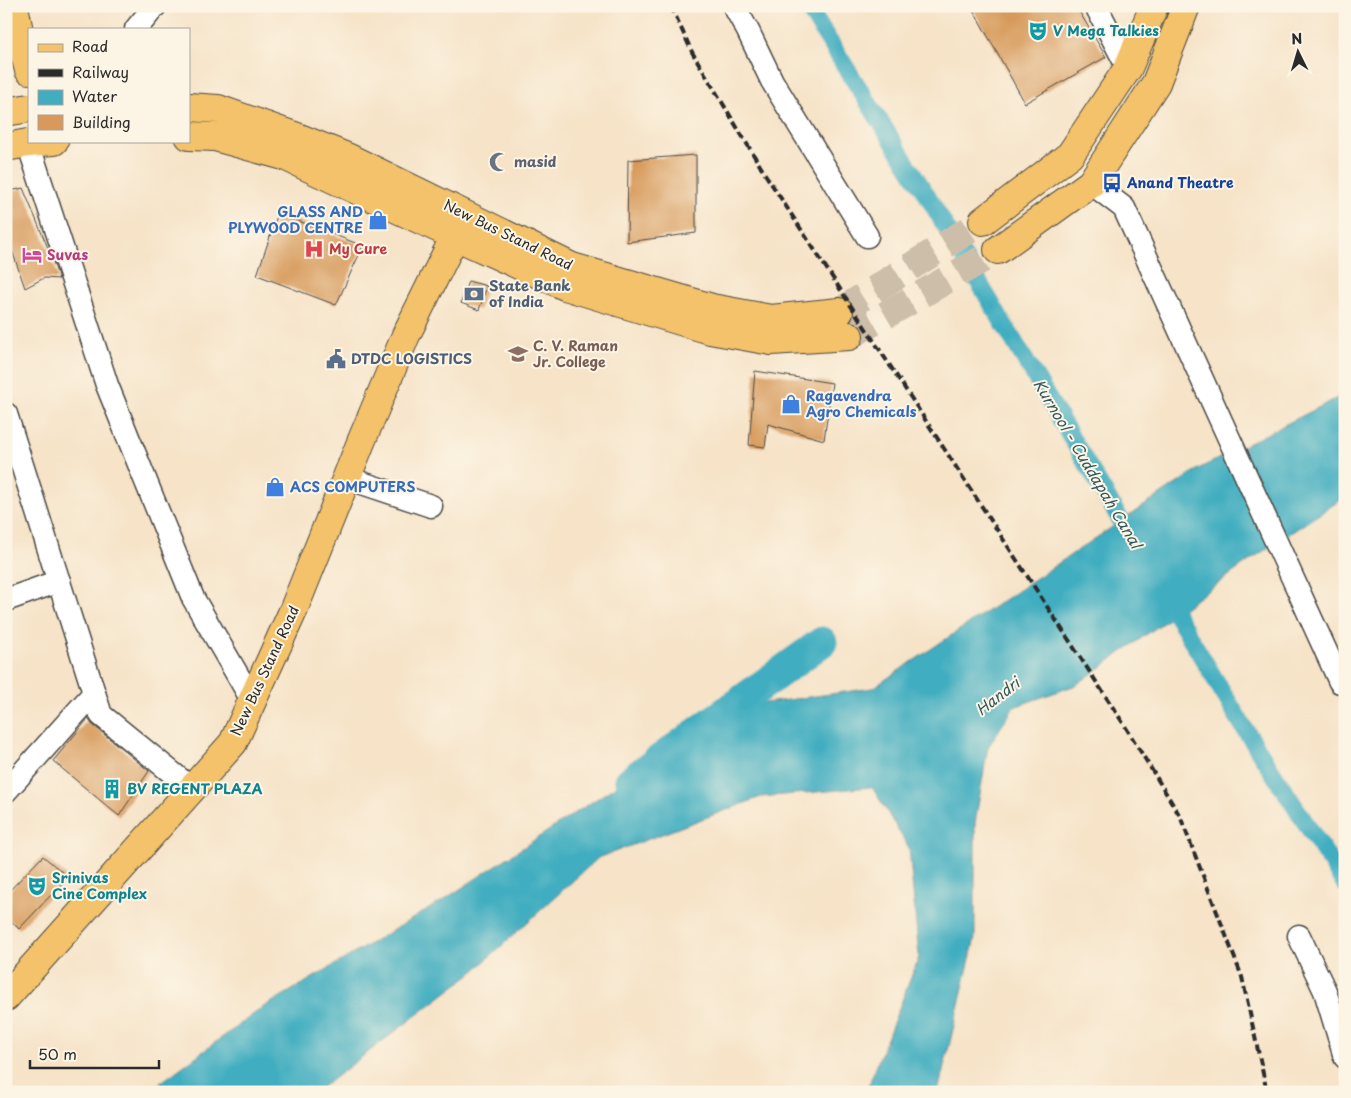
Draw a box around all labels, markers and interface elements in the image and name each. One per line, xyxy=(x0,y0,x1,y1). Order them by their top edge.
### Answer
theatre icon: V Mega Talkies xyxy=(1027,20,1049,42)
place label: V Mega Talkies xyxy=(1053,20,1159,41)
legend xyxy=(28,28,190,142)
north arrow xyxy=(1274,28,1324,78)
text: N xyxy=(1290,28,1303,49)
text: Road xyxy=(72,34,108,57)
text: Railway xyxy=(72,60,129,83)
text: Water xyxy=(72,84,117,107)
text: Building xyxy=(72,110,131,133)
mosque icon: masid xyxy=(488,151,510,173)
place label: masid xyxy=(514,151,557,172)
bus stop icon: Anand Theatre xyxy=(1101,172,1123,194)
place label: Anand Theatre xyxy=(1126,172,1234,193)
street label: New Bus Stand Road xyxy=(440,194,576,275)
place label: GLASS AND PLYWOOD CENTRE xyxy=(228,201,363,238)
shop icon: GLASS AND PLYWOOD CENTRE xyxy=(367,209,389,231)
hospital icon: My Cure xyxy=(303,238,325,260)
place label: My Cure xyxy=(329,238,388,259)
hotel icon: Suvas xyxy=(21,244,43,266)
place label: Suvas xyxy=(47,244,88,265)
place label: State Bank of India xyxy=(489,275,571,312)
bank icon: State Bank of India xyxy=(463,283,485,305)
place label: C. V. Raman Jr. College xyxy=(533,335,618,372)
school or university icon: C. V. Raman Jr. College xyxy=(507,343,529,365)
public building icon: DTDC LOGISTICS xyxy=(325,348,347,370)
place label: DTDC LOGISTICS xyxy=(351,348,472,369)
water label: Kurnool - Cuddapah Canal xyxy=(1028,374,1150,555)
place label: Ragavendra Agro Chemicals xyxy=(806,385,917,422)
shop icon: Ragavendra Agro Chemicals xyxy=(780,393,802,415)
shop icon: ACS COMPUTERS xyxy=(264,476,286,498)
place label: ACS COMPUTERS xyxy=(290,476,415,497)
street label: New Bus Stand Road xyxy=(225,602,304,739)
water label: Handri xyxy=(970,670,1026,720)
building icon: BV REGENT PLAZA xyxy=(101,778,123,800)
place label: BV REGENT PLAZA xyxy=(127,778,262,799)
place label: Srinivas Cine Complex xyxy=(52,867,147,904)
theatre icon: Srinivas Cine Complex xyxy=(26,875,48,897)
scale bar xyxy=(30,1038,159,1070)
text: 50 m xyxy=(38,1042,77,1065)

